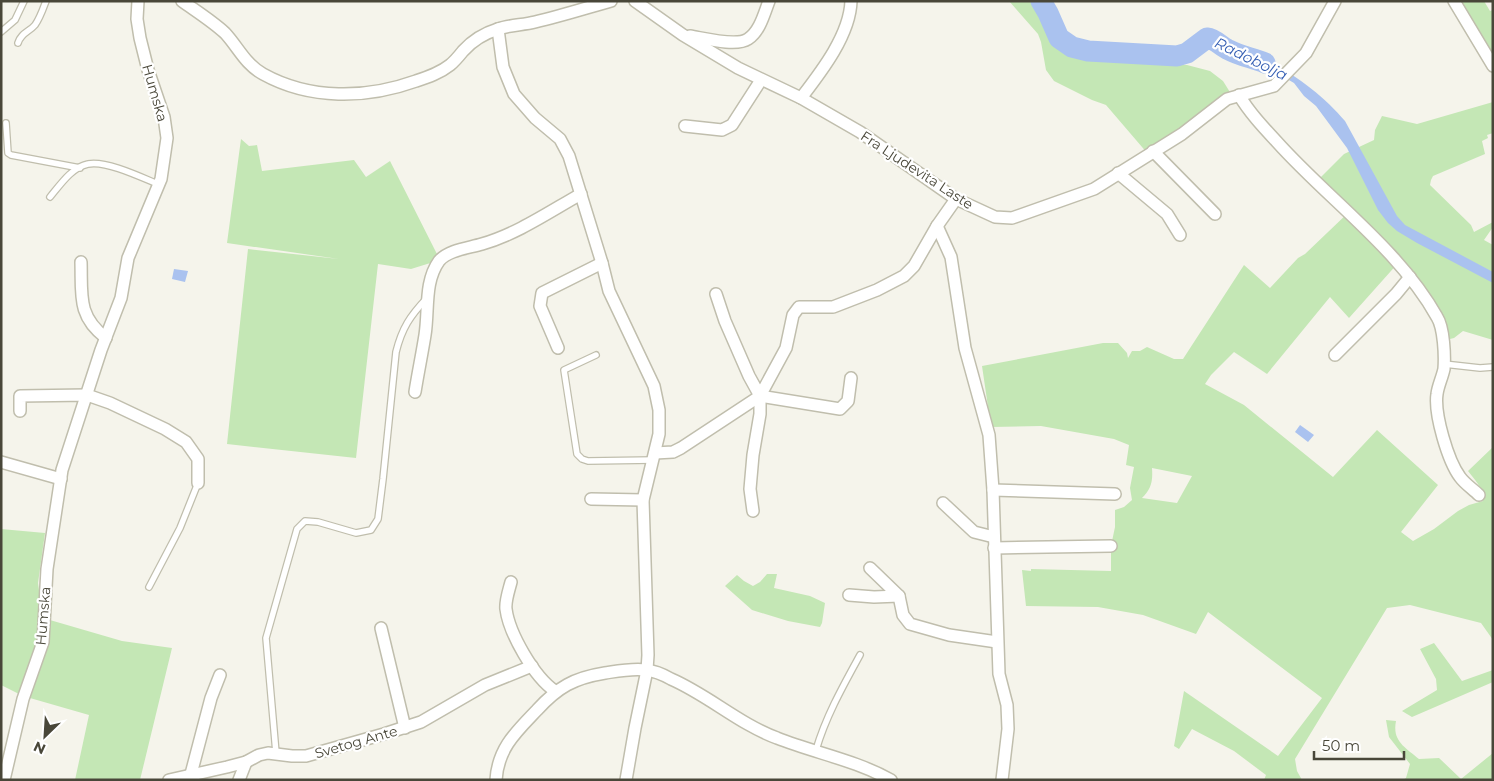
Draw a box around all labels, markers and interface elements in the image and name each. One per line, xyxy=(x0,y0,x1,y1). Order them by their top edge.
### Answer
water label: Radobolja xyxy=(1212,33,1291,84)
street label: Humska xyxy=(138,62,172,124)
street label: Fra Ljudevita Laste xyxy=(857,127,977,213)
street label: Humska xyxy=(31,586,55,646)
north arrow xyxy=(20,711,70,761)
street label: Svetog Ante xyxy=(313,722,399,762)
scale bar xyxy=(1314,728,1404,760)
text: 50 m xyxy=(1322,736,1360,755)
text: N xyxy=(31,737,48,758)

